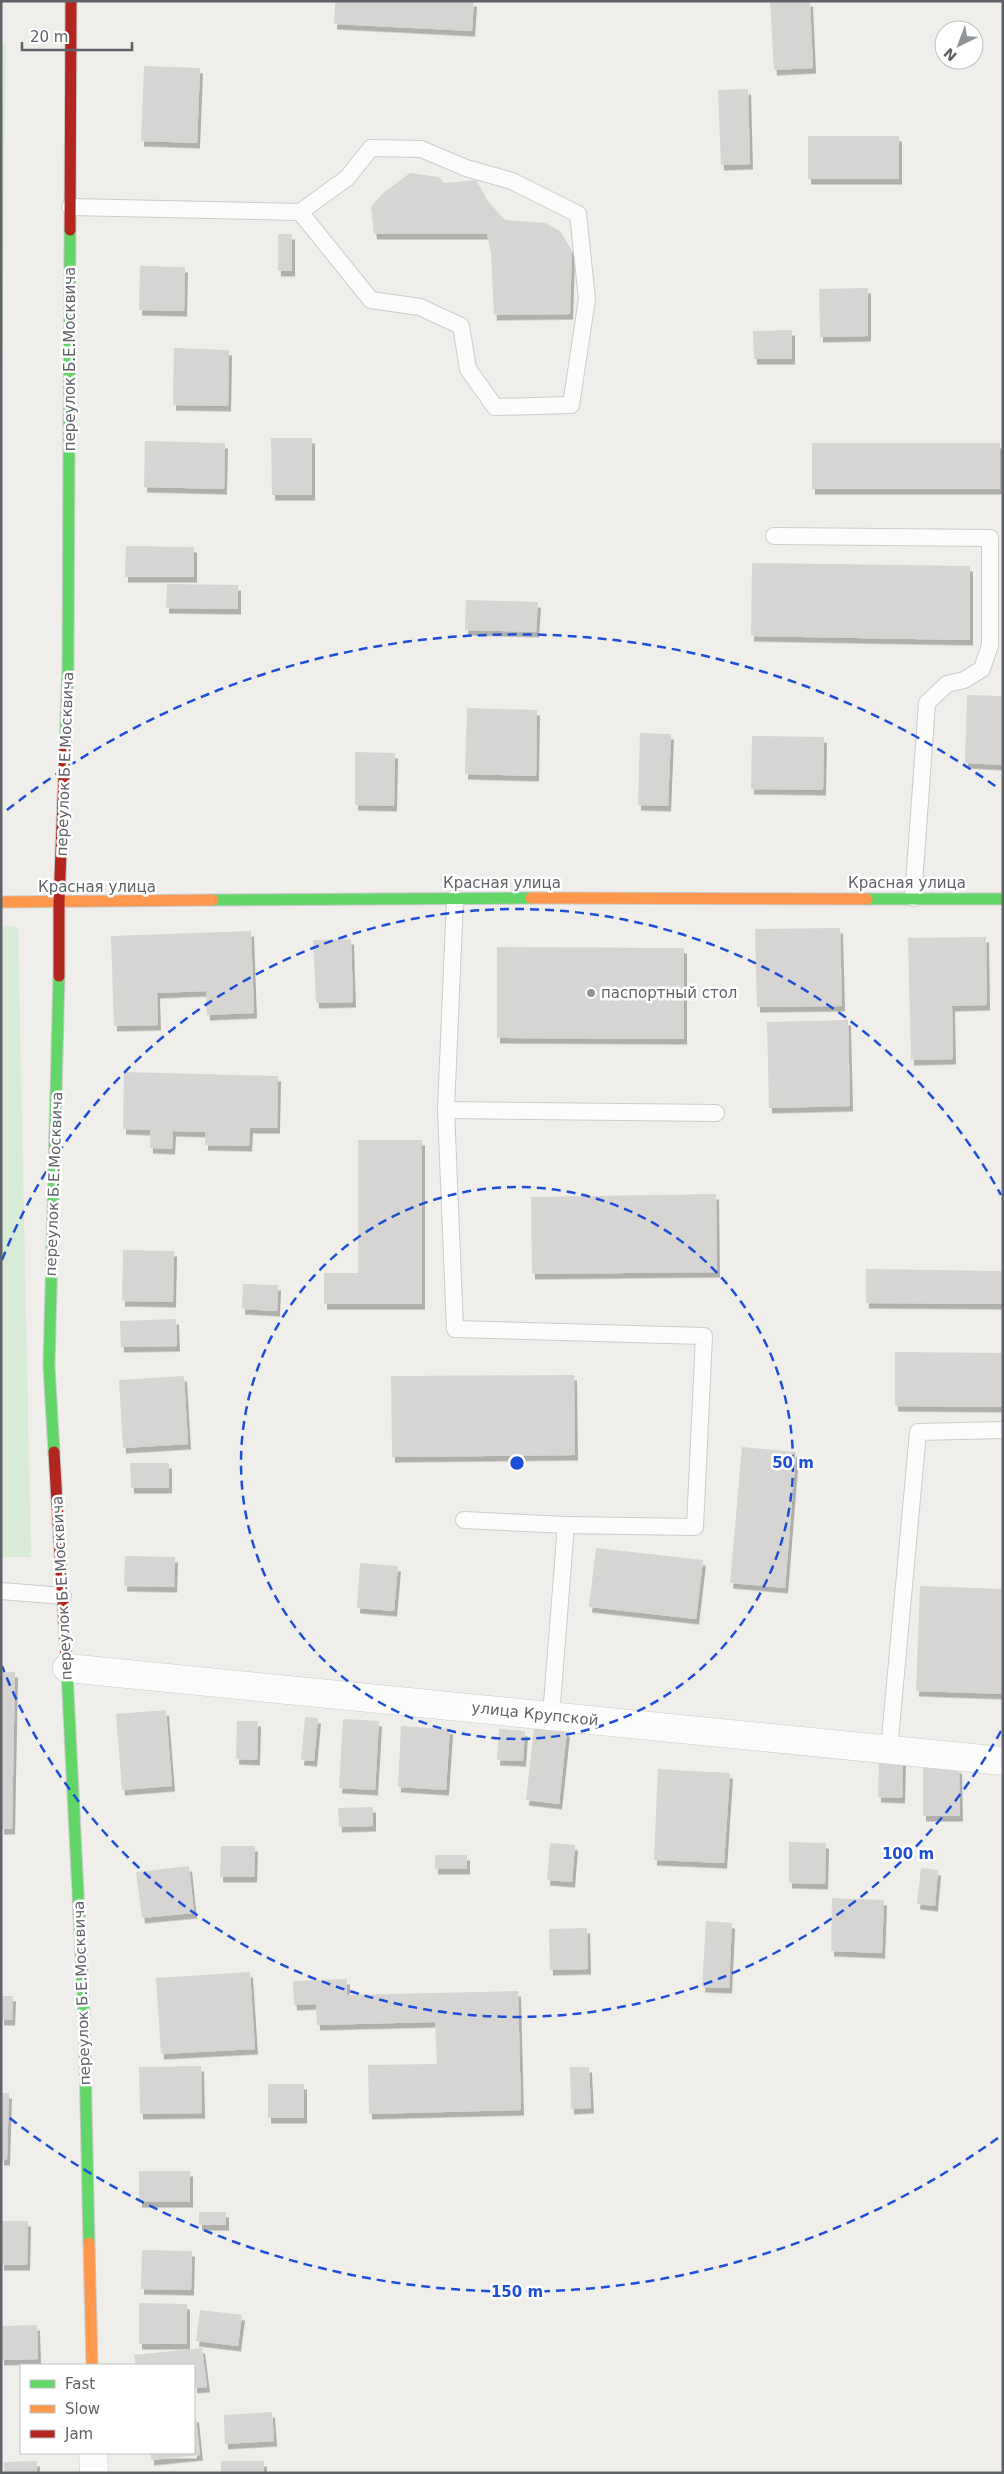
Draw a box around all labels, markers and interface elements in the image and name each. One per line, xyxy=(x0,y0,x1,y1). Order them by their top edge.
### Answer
scale bar xyxy=(22,20,132,52)
north arrow xyxy=(934,20,984,70)
text: 20 m xyxy=(30,28,68,46)
text: N xyxy=(941,45,960,65)
street label: переулок Б.Е.Москвича xyxy=(61,267,79,451)
street label: переулок Б.Е.Москвича xyxy=(53,671,77,857)
street label: Красная улица xyxy=(443,874,561,892)
street label: Красная улица xyxy=(848,874,966,892)
street label: Красная улица xyxy=(38,878,156,896)
place label: паспортный стол xyxy=(601,984,737,1002)
marker: паспортный стол xyxy=(585,987,597,999)
street label: переулок Б.Е.Москвича xyxy=(42,1091,66,1277)
centre of rings xyxy=(508,1454,526,1472)
text: 50 m xyxy=(772,1454,814,1472)
street label: переулок Б.Е.Москвича xyxy=(48,1495,76,1681)
street label: улица Крупской xyxy=(471,1698,599,1730)
text: 100 m xyxy=(882,1845,934,1863)
street label: переулок Б.Е.Москвича xyxy=(70,1900,94,2086)
text: 150 m xyxy=(491,2283,543,2301)
legend xyxy=(20,2364,195,2454)
text: Fast xyxy=(65,2375,95,2393)
text: Slow xyxy=(65,2400,100,2418)
text: Jam xyxy=(64,2425,93,2443)

